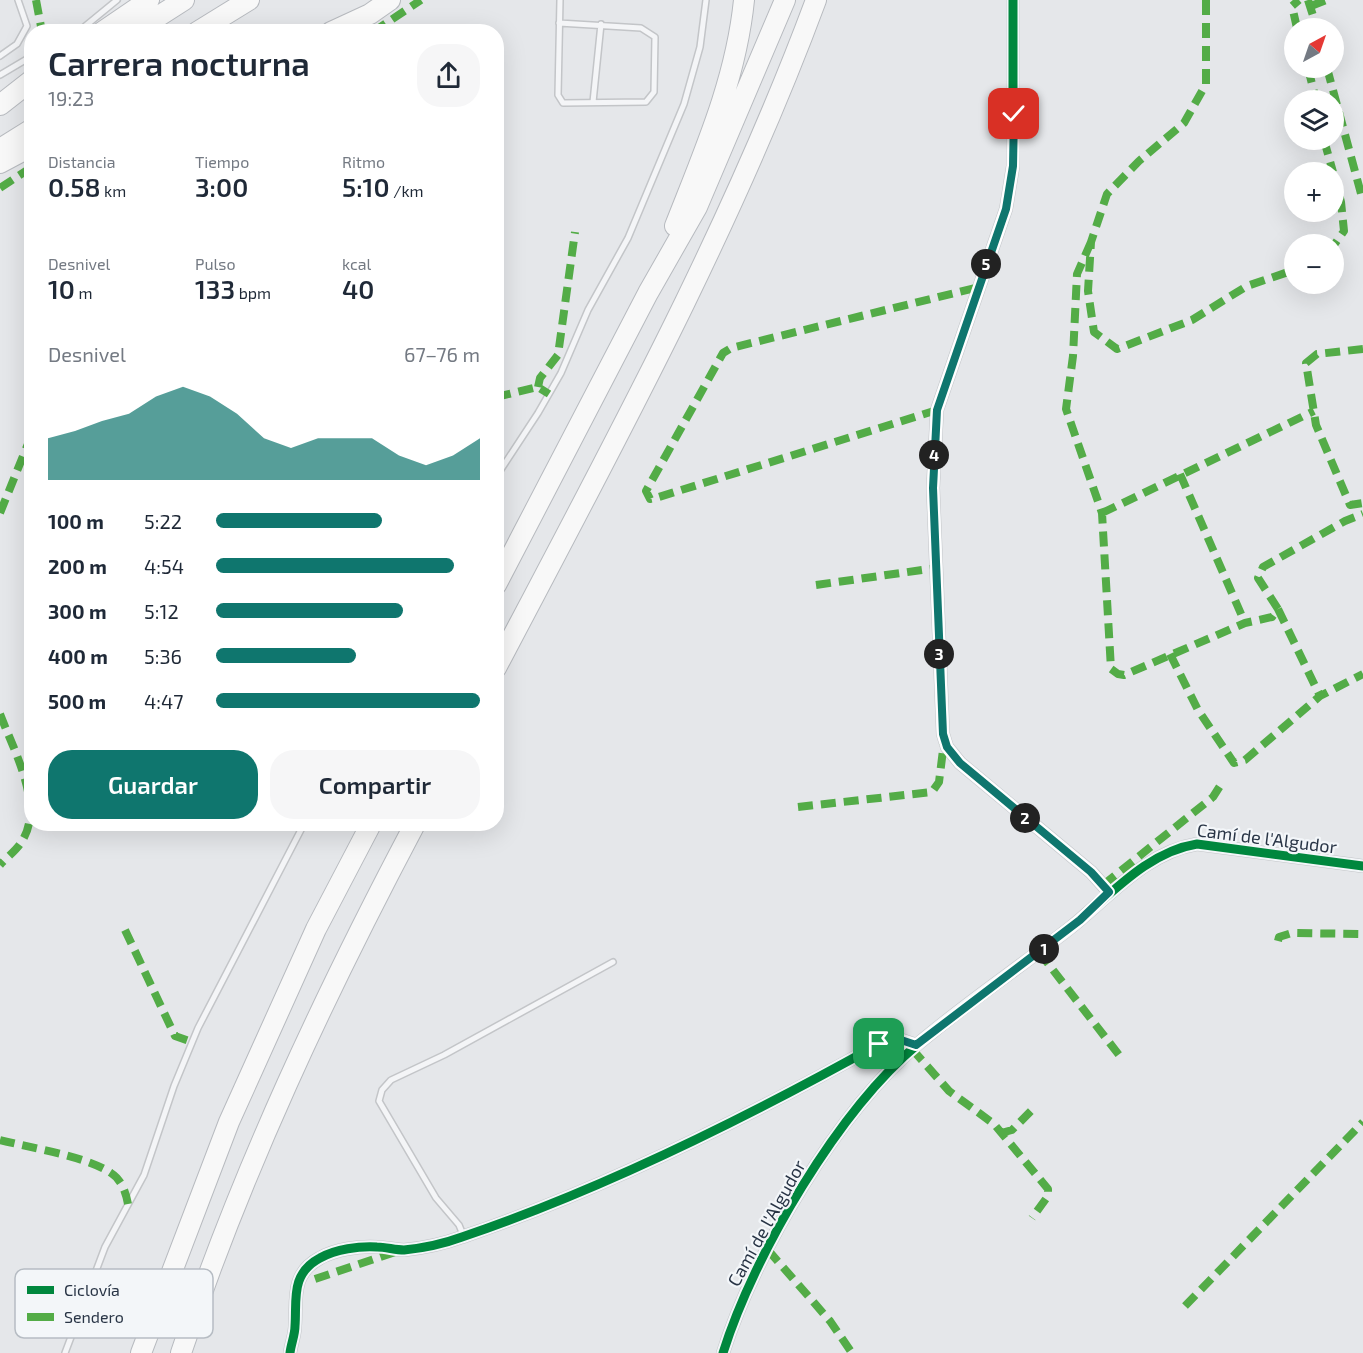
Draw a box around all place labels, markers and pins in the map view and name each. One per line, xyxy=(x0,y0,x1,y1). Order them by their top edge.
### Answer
pin xyxy=(988,88,1039,139)
pin: 5 xyxy=(971,249,1001,279)
pin: 4 xyxy=(919,440,949,470)
pin: 3 xyxy=(924,639,954,669)
pin: 2 xyxy=(1010,803,1040,833)
pin: 1 xyxy=(1029,934,1059,964)
pin xyxy=(853,1018,904,1069)

